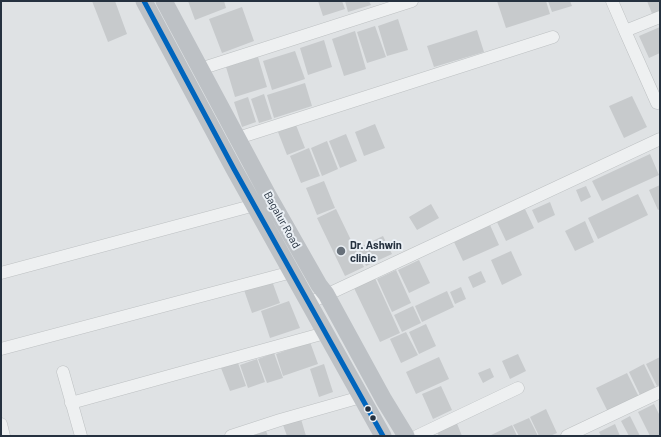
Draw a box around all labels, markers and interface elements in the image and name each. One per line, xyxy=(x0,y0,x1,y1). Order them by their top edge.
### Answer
street label: Bagalur Road xyxy=(261,189,303,251)
place label: Dr. Ashwin clinic xyxy=(350,238,402,264)
marker: Dr. Ashwin clinic xyxy=(335,245,347,257)
unlabelled marker xyxy=(363,404,373,414)
unlabelled marker xyxy=(368,413,378,423)

